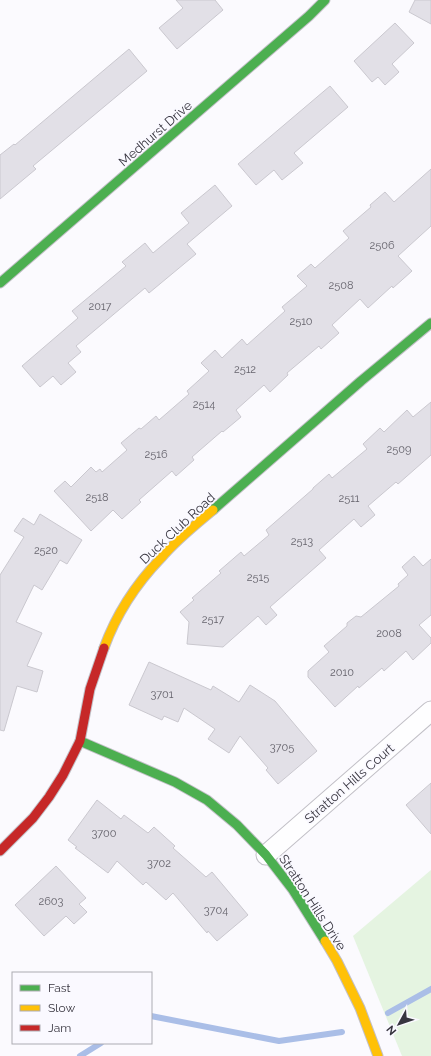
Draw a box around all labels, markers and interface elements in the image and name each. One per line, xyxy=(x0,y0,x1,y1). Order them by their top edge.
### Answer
street label: Medhurst Drive xyxy=(116,97,195,169)
house number: 2506 xyxy=(369,239,395,252)
house number: 2508 xyxy=(329,279,353,292)
house number: 2017 xyxy=(89,300,112,313)
house number: 2510 xyxy=(289,315,313,328)
house number: 2512 xyxy=(234,363,256,376)
house number: 2514 xyxy=(193,398,215,411)
house number: 2509 xyxy=(387,443,411,456)
house number: 2516 xyxy=(144,448,168,461)
street label: Duck Club Road xyxy=(137,490,218,567)
house number: 2518 xyxy=(86,491,108,504)
house number: 2511 xyxy=(338,492,360,505)
house number: 2513 xyxy=(291,535,313,548)
house number: 2520 xyxy=(34,544,58,557)
house number: 2515 xyxy=(247,571,269,584)
house number: 2517 xyxy=(202,613,224,626)
house number: 2008 xyxy=(376,627,402,640)
house number: 2010 xyxy=(330,666,354,679)
house number: 3701 xyxy=(150,688,174,701)
street label: Stratton Hills Court xyxy=(302,740,397,826)
house number: 3705 xyxy=(270,741,294,754)
house number: 3700 xyxy=(91,827,117,840)
street label: Stratton Hills Drive xyxy=(276,852,349,953)
house number: 3702 xyxy=(147,857,171,870)
house number: 2603 xyxy=(39,895,64,908)
house number: 3704 xyxy=(204,904,228,917)
legend xyxy=(12,972,152,1044)
text: Fast xyxy=(48,981,71,995)
text: Slow xyxy=(48,1001,75,1015)
north arrow xyxy=(379,1004,419,1044)
text: Jam xyxy=(48,1021,71,1035)
text: N xyxy=(384,1023,399,1038)

